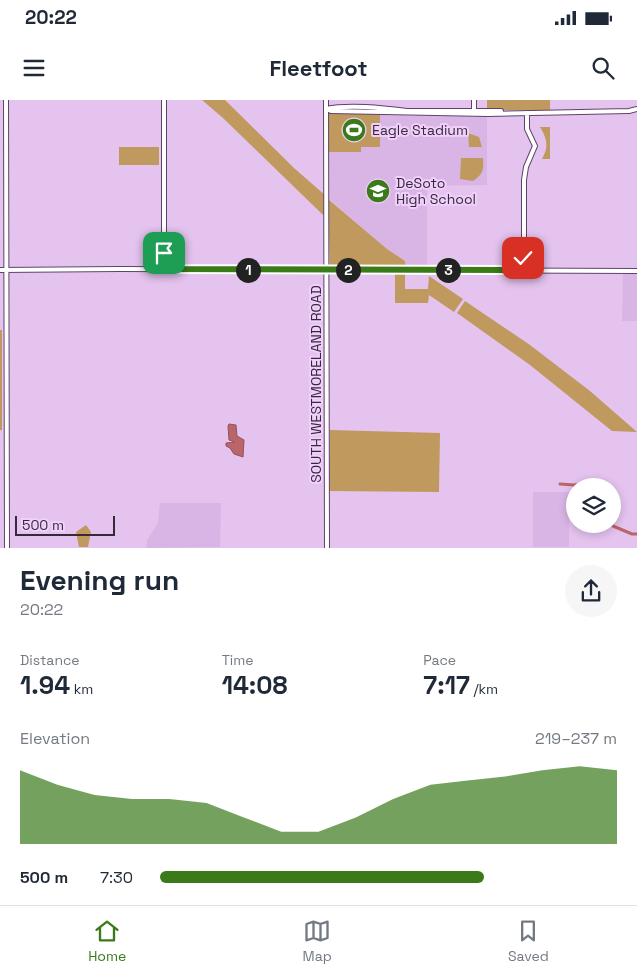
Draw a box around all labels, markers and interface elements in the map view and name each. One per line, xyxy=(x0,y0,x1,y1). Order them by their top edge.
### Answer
text: 20:22 xyxy=(25,5,77,30)
icon: menu xyxy=(20,54,48,82)
text: Fleetfoot xyxy=(270,54,368,82)
icon: search xyxy=(589,54,617,82)
sports icon: Eagle Stadium xyxy=(341,117,367,143)
place label: Eagle Stadium xyxy=(372,121,468,139)
place label: DeSoto High School xyxy=(396,174,476,208)
school or university icon: DeSoto High School xyxy=(365,178,391,204)
pin xyxy=(143,232,185,274)
pin xyxy=(502,237,544,279)
icon: arrive xyxy=(150,239,178,267)
icon: check xyxy=(509,244,537,272)
pin: 1 xyxy=(236,258,260,282)
pin: 2 xyxy=(336,258,360,282)
pin: 3 xyxy=(436,258,460,282)
text: 1 xyxy=(245,261,252,279)
text: 2 xyxy=(344,261,353,279)
text: 3 xyxy=(444,261,453,279)
street label: SOUTH WESTMORELAND ROAD xyxy=(307,285,325,483)
map controls xyxy=(566,478,621,533)
button: layers xyxy=(566,478,621,533)
scale bar xyxy=(15,512,115,536)
text: 500 m xyxy=(22,516,64,534)
text: Evening run xyxy=(20,562,179,598)
button: share xyxy=(565,565,617,617)
text: 20:22 xyxy=(20,599,63,620)
text: Distance xyxy=(20,651,80,669)
text: Time xyxy=(222,651,254,669)
text: Pace xyxy=(423,651,456,669)
text: 1.94 xyxy=(20,669,70,701)
text: 14:08 xyxy=(222,669,288,701)
text: 7:17 xyxy=(423,669,470,701)
text: km xyxy=(70,680,93,698)
text: /km xyxy=(470,680,498,698)
text: Elevation xyxy=(20,728,90,749)
text: 219–237 m xyxy=(535,728,617,749)
text: 500 m xyxy=(20,867,68,888)
text: 7:30 xyxy=(100,867,133,888)
tab: Home xyxy=(88,917,126,965)
tab: Map xyxy=(303,917,332,965)
tab: Saved xyxy=(508,917,549,965)

